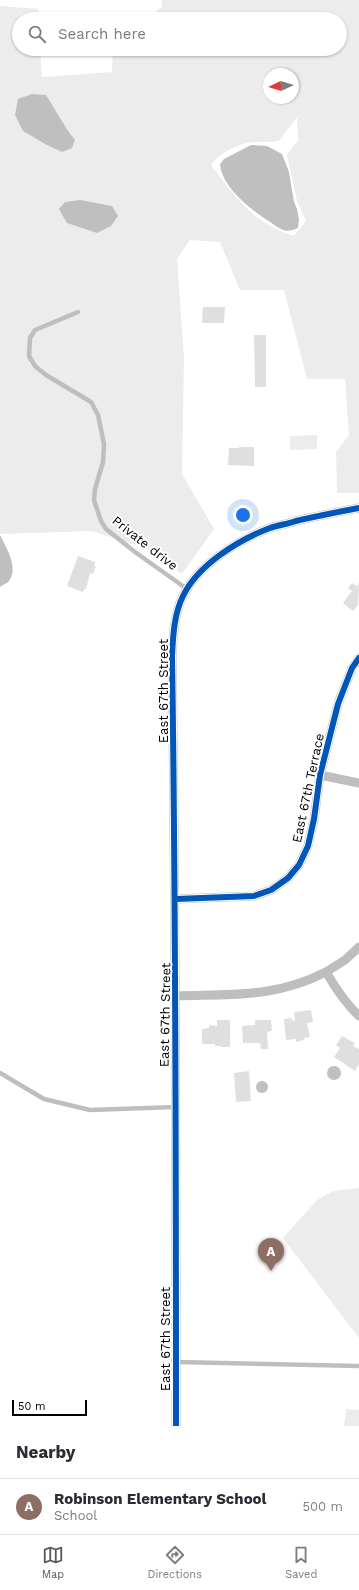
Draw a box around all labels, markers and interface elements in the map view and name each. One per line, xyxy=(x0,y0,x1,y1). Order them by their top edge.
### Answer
search box xyxy=(12,12,347,56)
icon: search xyxy=(26,23,48,45)
text: Search here xyxy=(58,25,146,43)
north arrow xyxy=(263,68,299,104)
your location xyxy=(233,505,253,525)
street label: Private drive xyxy=(109,513,181,573)
street label: East 67th Street xyxy=(156,638,171,743)
street label: East 67th Terrace xyxy=(289,732,327,844)
street label: East 67th Street xyxy=(157,962,173,1067)
pin: A xyxy=(258,1238,284,1271)
street label: East 67th Street xyxy=(158,1286,173,1391)
scale bar xyxy=(12,1398,87,1417)
text: 50 m xyxy=(18,1400,45,1413)
text: Nearby xyxy=(16,1442,75,1462)
text: Robinson Elementary School xyxy=(54,1490,267,1508)
text: A xyxy=(25,1499,33,1514)
text: 500 m xyxy=(302,1499,343,1514)
text: School xyxy=(54,1508,97,1523)
tab: Map xyxy=(42,1544,64,1581)
tab: Directions xyxy=(148,1544,202,1581)
tab: Saved xyxy=(285,1544,317,1581)

